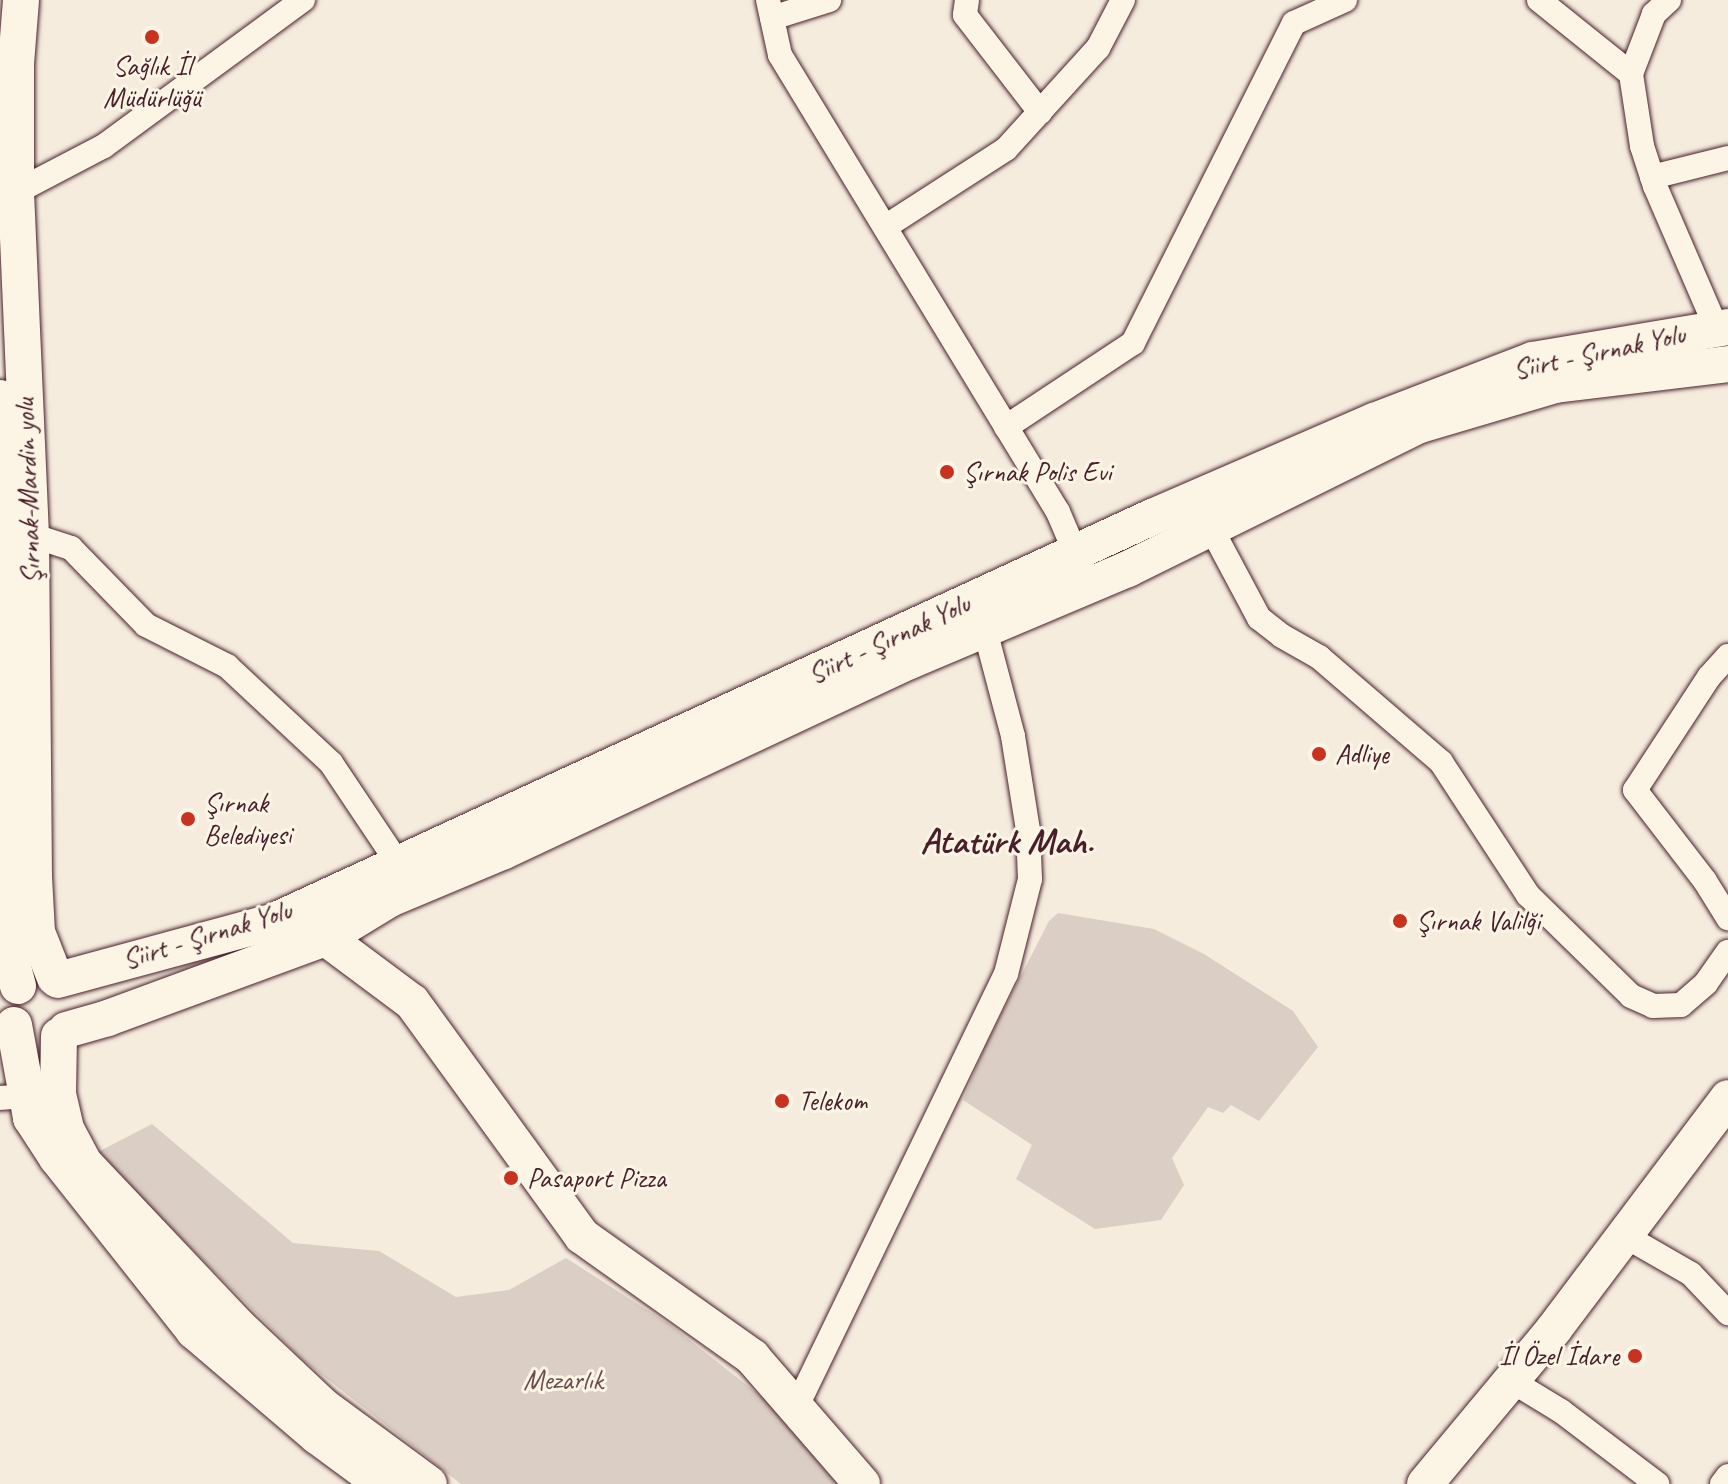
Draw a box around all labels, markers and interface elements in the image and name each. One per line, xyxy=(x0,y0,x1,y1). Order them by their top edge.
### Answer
marker: Sağlık İl Müdürlüğü xyxy=(143,28,161,46)
place label: Sağlık İl Müdürlüğü xyxy=(103,49,201,115)
street label: Siirt - Şırnak Yolu xyxy=(1510,317,1688,387)
street label: Şırnak-Mardin yolu xyxy=(8,398,48,584)
place label: Şırnak Polis Evi xyxy=(963,455,1111,489)
marker: Şırnak Polis Evi xyxy=(938,463,956,481)
street label: Siirt - Şırnak Yolu xyxy=(803,587,975,691)
place label: Adliye xyxy=(1335,737,1389,771)
marker: Adliye xyxy=(1310,745,1328,763)
place label: Şırnak Belediyesi xyxy=(204,786,291,852)
marker: Şırnak Belediyesi xyxy=(179,810,197,828)
district label: Atatürk Mah. xyxy=(920,820,1094,864)
street label: Siirt - Şırnak Yolu xyxy=(118,893,296,977)
place label: Şırnak Valilği xyxy=(1416,904,1541,938)
marker: Şırnak Valilği xyxy=(1391,912,1409,930)
place label: Telekom xyxy=(798,1084,867,1118)
marker: Telekom xyxy=(773,1092,791,1110)
place label: Pasaport Pizza xyxy=(527,1161,666,1195)
marker: Pasaport Pizza xyxy=(502,1169,520,1187)
place label: İl Özel İdare xyxy=(1499,1339,1619,1373)
marker: İl Özel İdare xyxy=(1626,1347,1644,1365)
park label: Mezarlık xyxy=(523,1363,603,1397)

